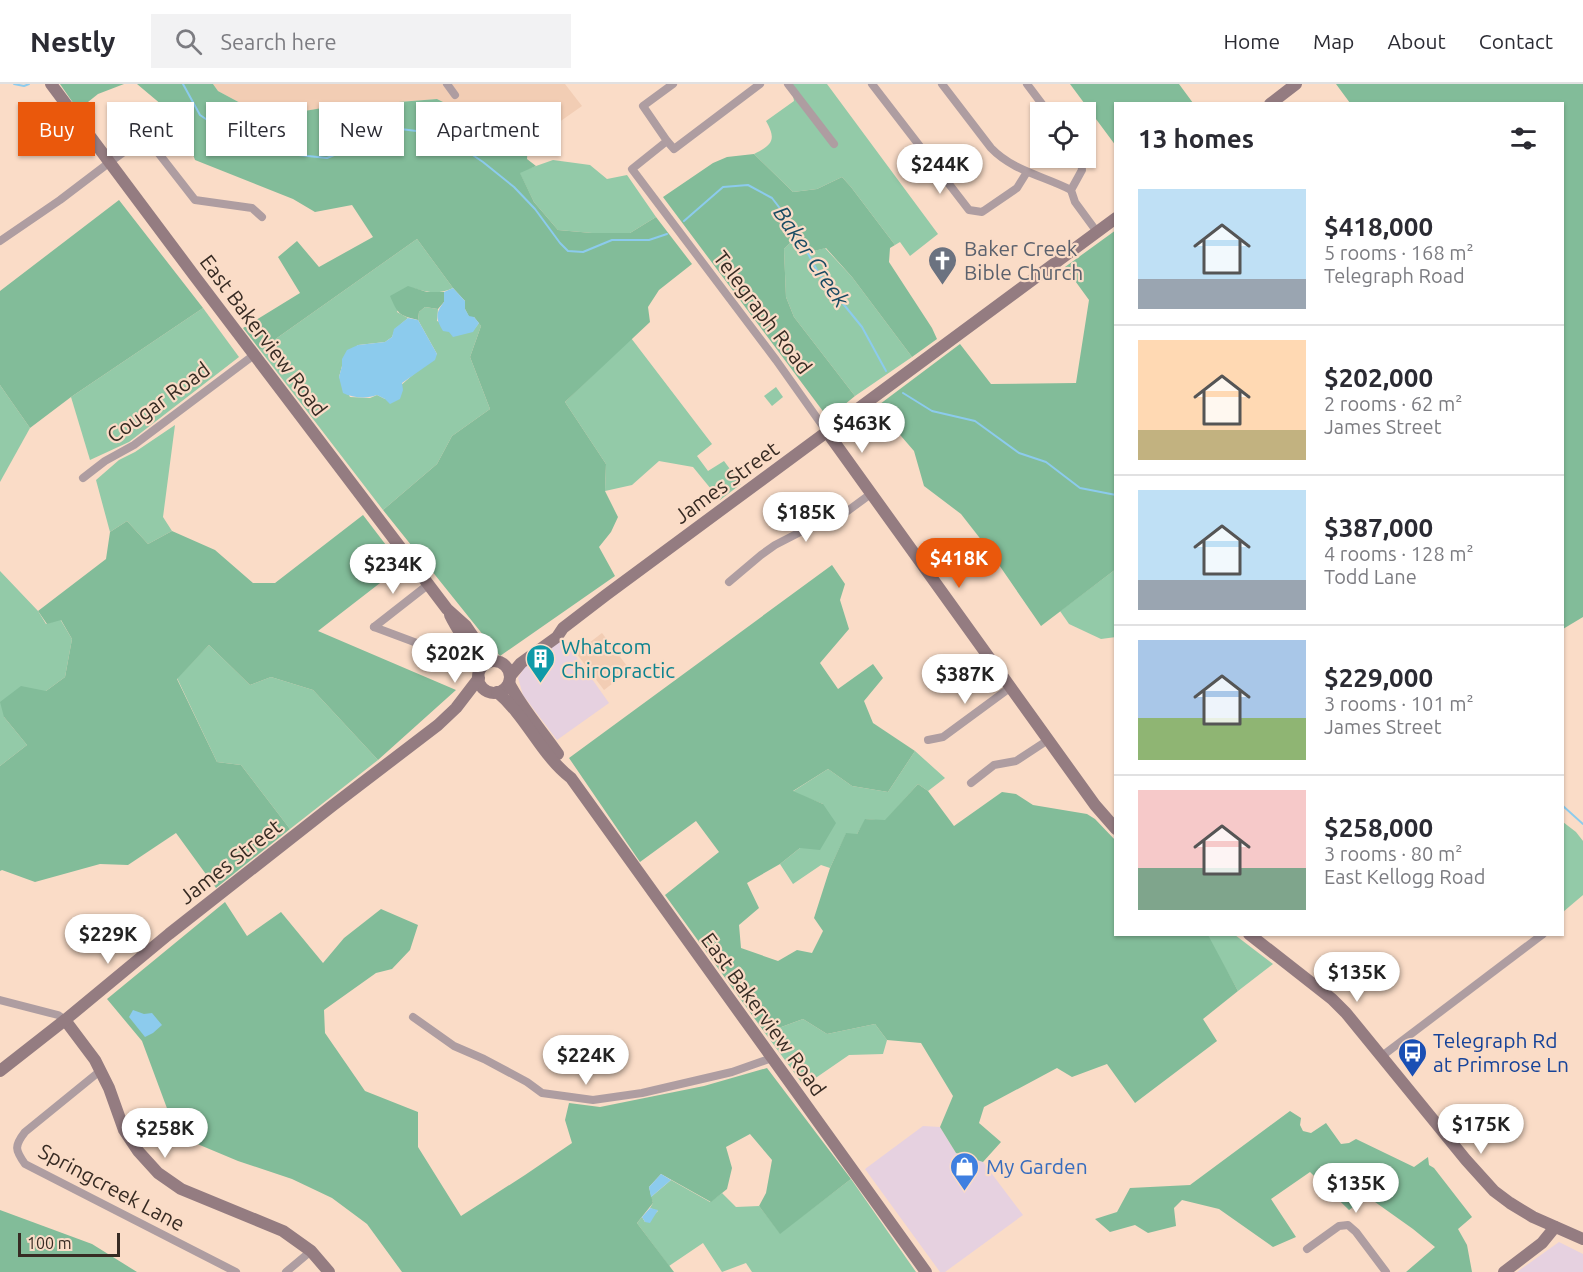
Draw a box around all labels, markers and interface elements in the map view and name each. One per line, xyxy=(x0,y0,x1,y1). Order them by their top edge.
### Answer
search box xyxy=(151,14,571,68)
icon: search xyxy=(172,25,205,58)
text: Nestly xyxy=(30,26,115,57)
text: Search here xyxy=(220,29,337,54)
text: Home xyxy=(1223,29,1280,53)
text: Map xyxy=(1313,29,1354,53)
text: About xyxy=(1387,29,1446,53)
text: Contact xyxy=(1479,29,1553,53)
chip: Buy xyxy=(18,102,95,156)
chip: Rent xyxy=(107,102,194,156)
chip: Filters xyxy=(206,102,307,156)
chip: New xyxy=(319,102,404,156)
chip: Apartment xyxy=(416,102,561,156)
map controls xyxy=(1030,102,1096,168)
button: locate xyxy=(1030,102,1096,168)
icon: filters xyxy=(1507,122,1540,155)
text: 13 homes xyxy=(1138,124,1254,153)
pin: $244K xyxy=(898,144,982,195)
text: $244K xyxy=(911,152,969,175)
water label: Baker Creek xyxy=(769,201,855,312)
text: $418,000 xyxy=(1324,212,1433,241)
icon: home xyxy=(1186,213,1258,285)
place label: Baker Creek Bible Church xyxy=(964,236,1083,284)
text: 5 rooms · 168 m² xyxy=(1324,241,1474,264)
church icon: Baker Creek Bible Church xyxy=(927,244,959,286)
street label: Telegraph Road xyxy=(709,246,817,378)
street label: East Bakerview Road xyxy=(196,250,332,420)
text: Telegraph Road xyxy=(1324,264,1465,287)
street label: Cougar Road xyxy=(102,357,214,447)
text: $202,000 xyxy=(1324,363,1433,392)
icon: home xyxy=(1186,364,1258,436)
text: 2 rooms · 62 m² xyxy=(1324,392,1462,415)
pin: $463K xyxy=(820,403,904,454)
text: $463K xyxy=(833,411,891,434)
text: James Street xyxy=(1324,415,1442,438)
street label: James Street xyxy=(669,436,783,528)
pin: $185K xyxy=(764,492,848,543)
text: $185K xyxy=(777,500,835,523)
text: $387,000 xyxy=(1324,513,1433,542)
icon: home xyxy=(1186,514,1258,586)
pin: $418K xyxy=(917,538,1001,589)
text: 4 rooms · 128 m² xyxy=(1324,542,1474,565)
pin: $234K xyxy=(351,544,435,595)
text: $418K xyxy=(930,546,988,569)
text: $234K xyxy=(364,552,422,575)
text: Todd Lane xyxy=(1324,565,1417,588)
pin: $202K xyxy=(413,633,497,684)
place label: Whatcom Chiropractic xyxy=(561,634,675,682)
text: $202K xyxy=(426,641,484,664)
building icon: Whatcom Chiropractic xyxy=(524,642,556,684)
pin: $387K xyxy=(923,654,1007,705)
text: $387K xyxy=(936,662,994,685)
text: $229,000 xyxy=(1324,663,1433,692)
icon: home xyxy=(1186,664,1258,736)
text: 3 rooms · 101 m² xyxy=(1324,692,1474,715)
text: James Street xyxy=(1324,715,1442,738)
text: $258,000 xyxy=(1324,813,1433,842)
street label: James Street xyxy=(174,814,286,908)
icon: home xyxy=(1186,814,1258,886)
text: 3 rooms · 80 m² xyxy=(1324,842,1462,865)
text: East Kellogg Road xyxy=(1324,865,1485,888)
pin: $229K xyxy=(66,914,150,965)
text: $229K xyxy=(79,922,137,945)
street label: East Bakerview Road xyxy=(697,928,831,1100)
pin: $135K xyxy=(1315,952,1399,1003)
text: $135K xyxy=(1328,960,1386,983)
place label: Telegraph Rd at Primrose Ln xyxy=(1433,1028,1569,1076)
pin: $224K xyxy=(544,1035,628,1086)
bus stop icon: Telegraph Rd at Primrose Ln xyxy=(1396,1036,1428,1078)
text: $224K xyxy=(557,1043,615,1066)
pin: $175K xyxy=(1439,1104,1523,1155)
pin: $258K xyxy=(123,1108,207,1159)
text: $175K xyxy=(1452,1112,1510,1135)
text: $258K xyxy=(136,1116,194,1139)
street label: Springcreek Lane xyxy=(35,1138,189,1236)
shop icon: My Garden xyxy=(949,1150,981,1192)
place label: My Garden xyxy=(986,1154,1088,1178)
pin: $135K xyxy=(1314,1163,1398,1214)
text: $135K xyxy=(1327,1171,1385,1194)
scale bar xyxy=(18,1230,120,1258)
text: 100 m xyxy=(27,1234,72,1252)

